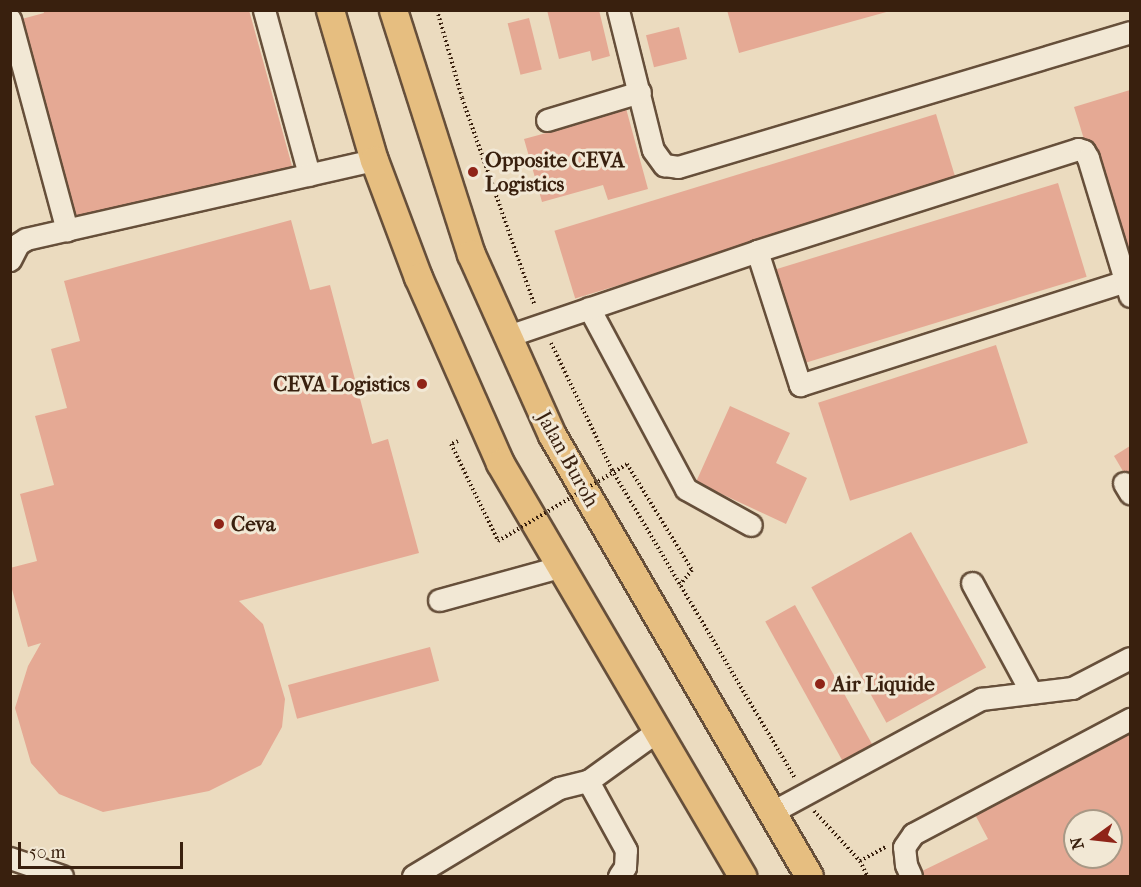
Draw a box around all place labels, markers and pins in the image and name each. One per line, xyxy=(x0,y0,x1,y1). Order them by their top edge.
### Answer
place label: Opposite CEVA Logistics xyxy=(485,147,625,197)
marker: Opposite CEVA Logistics xyxy=(466,165,480,179)
place label: CEVA Logistics xyxy=(273,371,410,397)
marker: CEVA Logistics xyxy=(415,377,429,391)
place label: Ceva xyxy=(231,511,275,537)
marker: Ceva xyxy=(212,517,226,531)
place label: Air Liquide xyxy=(832,671,935,697)
marker: Air Liquide xyxy=(813,677,827,691)

